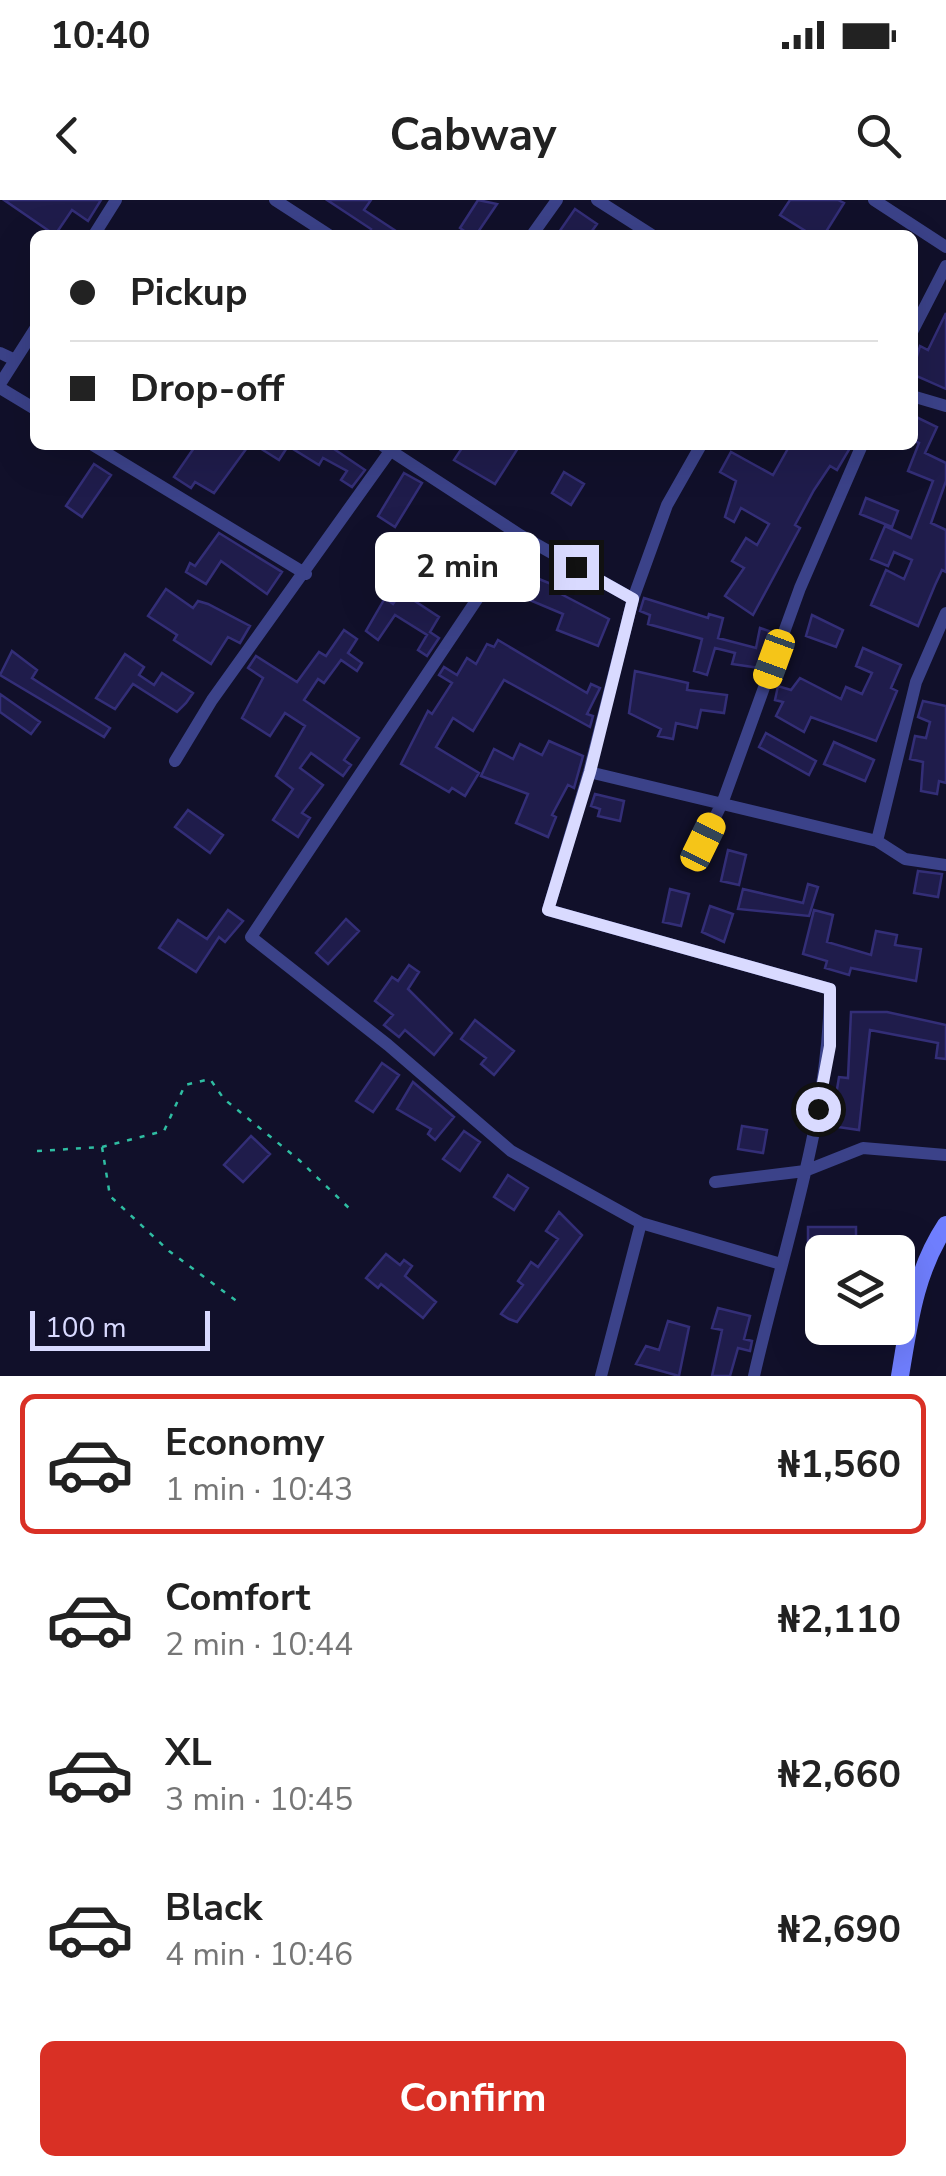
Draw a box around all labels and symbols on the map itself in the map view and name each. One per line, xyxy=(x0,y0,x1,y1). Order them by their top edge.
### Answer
callout: 2 min xyxy=(376,532,541,602)
route end xyxy=(554,545,599,590)
car xyxy=(750,626,798,692)
car xyxy=(676,808,730,876)
route start xyxy=(796,1087,841,1132)
scale bar xyxy=(30,1306,210,1350)

